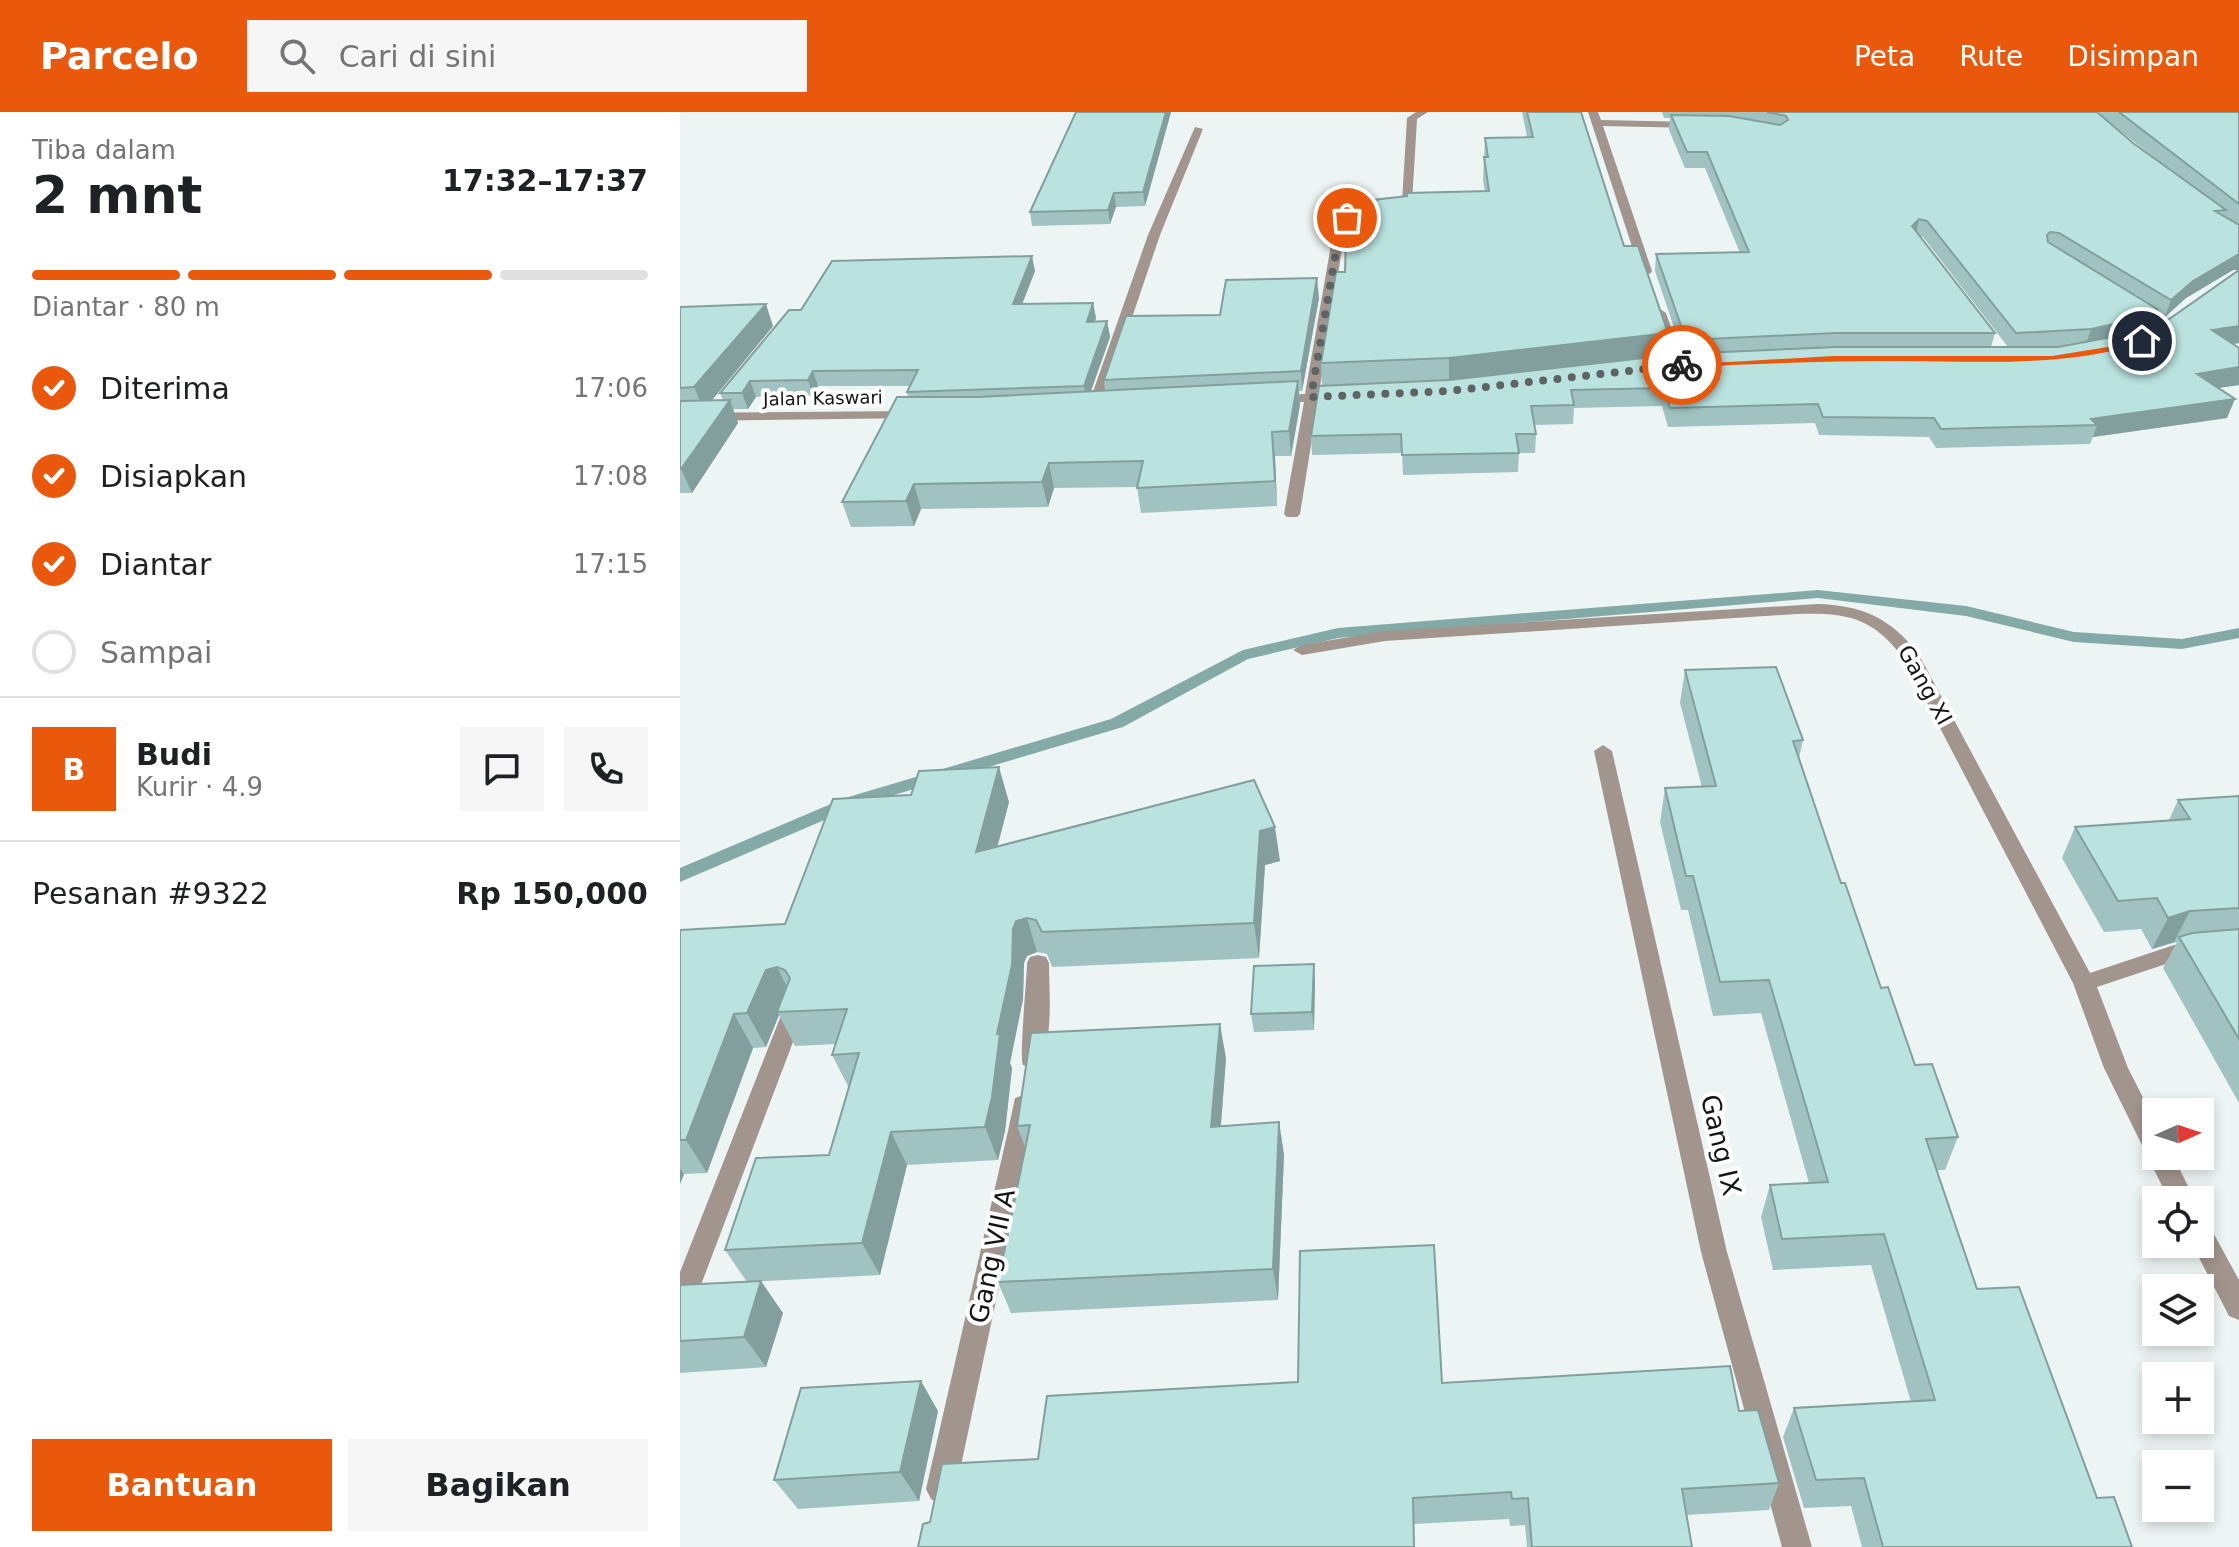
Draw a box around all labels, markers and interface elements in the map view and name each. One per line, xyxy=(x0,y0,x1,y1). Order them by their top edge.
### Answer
search box xyxy=(247,20,807,92)
text: Parcelo xyxy=(40,34,199,78)
icon: search xyxy=(275,34,319,78)
text: Cari di sini xyxy=(339,39,496,74)
text: Peta xyxy=(1854,40,1915,73)
text: Rute xyxy=(1959,40,2023,73)
text: Disimpan xyxy=(2067,40,2199,73)
text: Tiba dalam xyxy=(32,135,176,165)
text: 17:32–17:37 xyxy=(442,163,648,198)
text: 2 mnt xyxy=(32,165,202,225)
pin xyxy=(1313,184,1381,252)
icon: bag xyxy=(1325,196,1369,240)
text: Diantar · 80 m xyxy=(32,292,220,322)
pin xyxy=(2108,307,2176,375)
icon: home xyxy=(2120,319,2164,363)
courier xyxy=(1642,325,1722,405)
icon: bike xyxy=(1660,343,1704,387)
icon: check xyxy=(32,366,76,410)
text: Diterima xyxy=(100,371,230,406)
text: 17:06 xyxy=(573,373,648,403)
street label: Jalan Kaswari xyxy=(762,386,883,410)
icon: check xyxy=(32,454,76,498)
text: Disiapkan xyxy=(100,459,247,494)
text: 17:08 xyxy=(573,461,648,491)
icon: check xyxy=(32,542,76,586)
text: Diantar xyxy=(100,547,211,582)
text: 17:15 xyxy=(573,549,648,579)
text: Sampai xyxy=(100,635,212,670)
street label: Gang XI xyxy=(1893,641,1957,729)
button: chat xyxy=(460,727,544,811)
button: phone xyxy=(564,727,648,811)
text: Budi xyxy=(136,737,212,772)
text: B xyxy=(63,752,85,787)
text: Kurir · 4.9 xyxy=(136,772,263,802)
text: Pesanan #9322 xyxy=(32,876,269,911)
text: Rp 150,000 xyxy=(456,876,648,911)
street label: Gang IX xyxy=(1695,1092,1747,1198)
north arrow xyxy=(2142,1098,2214,1170)
map controls xyxy=(2142,1098,2214,1522)
street label: Gang VII A xyxy=(963,1186,1021,1326)
button: locate xyxy=(2142,1186,2214,1258)
button: layers xyxy=(2142,1274,2214,1346)
button: + xyxy=(2142,1362,2214,1434)
button: Bantuan xyxy=(32,1439,332,1531)
button: Bagikan xyxy=(348,1439,648,1531)
button: − xyxy=(2142,1450,2214,1522)

